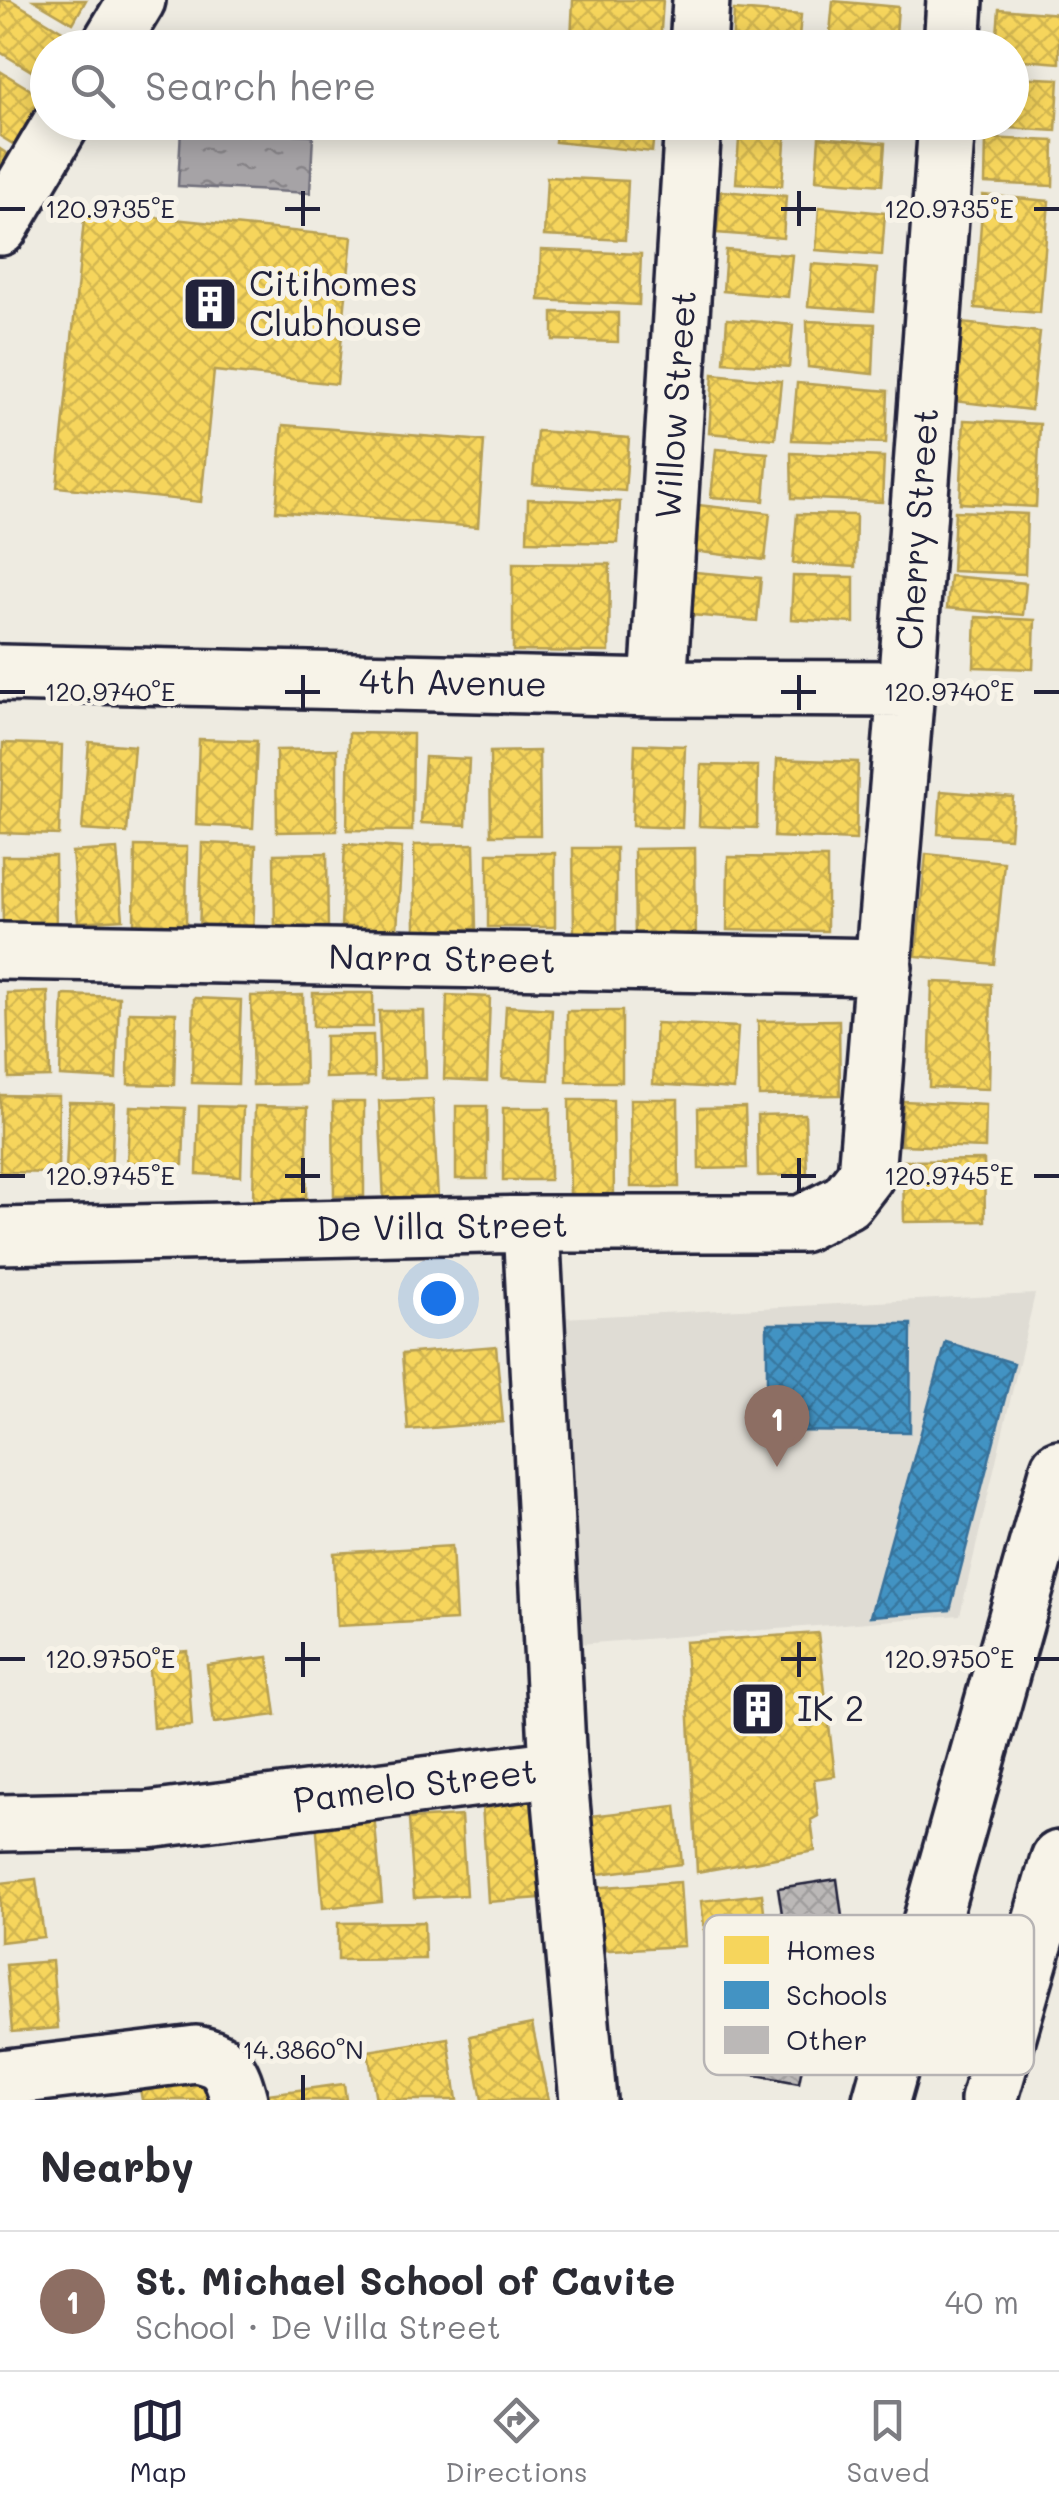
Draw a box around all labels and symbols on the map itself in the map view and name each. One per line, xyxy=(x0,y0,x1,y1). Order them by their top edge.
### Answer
text: 120.9735°E xyxy=(45,192,175,224)
text: 120.9735°E xyxy=(884,192,1014,224)
place label: Citihomes Clubhouse xyxy=(249,259,423,345)
building icon: Citihomes Clubhouse xyxy=(180,274,240,334)
street label: Willow Street xyxy=(643,289,705,521)
street label: Cherry Street xyxy=(885,406,947,651)
street label: 4th Avenue xyxy=(359,656,547,706)
text: 120.9740°E xyxy=(45,675,175,707)
text: 120.9740°E xyxy=(884,675,1014,707)
street label: Narra Street xyxy=(328,932,556,982)
text: 120.9745°E xyxy=(45,1159,175,1191)
text: 120.9745°E xyxy=(884,1159,1014,1191)
street label: De Villa Street xyxy=(316,1200,568,1250)
your location xyxy=(413,1273,464,1324)
pin: 1 xyxy=(744,1384,810,1467)
text: 120.9750°E xyxy=(45,1642,175,1674)
text: 120.9750°E xyxy=(884,1642,1014,1674)
building icon: IK 2 xyxy=(728,1679,788,1739)
place label: IK 2 xyxy=(797,1684,864,1730)
street label: Pamelo Street xyxy=(290,1746,539,1822)
legend xyxy=(704,1915,1034,2075)
text: Homes xyxy=(786,1931,876,1967)
text: Schools xyxy=(786,1976,888,2012)
text: Other xyxy=(786,2021,868,2057)
text: 14.3860°N xyxy=(242,2033,364,2065)

